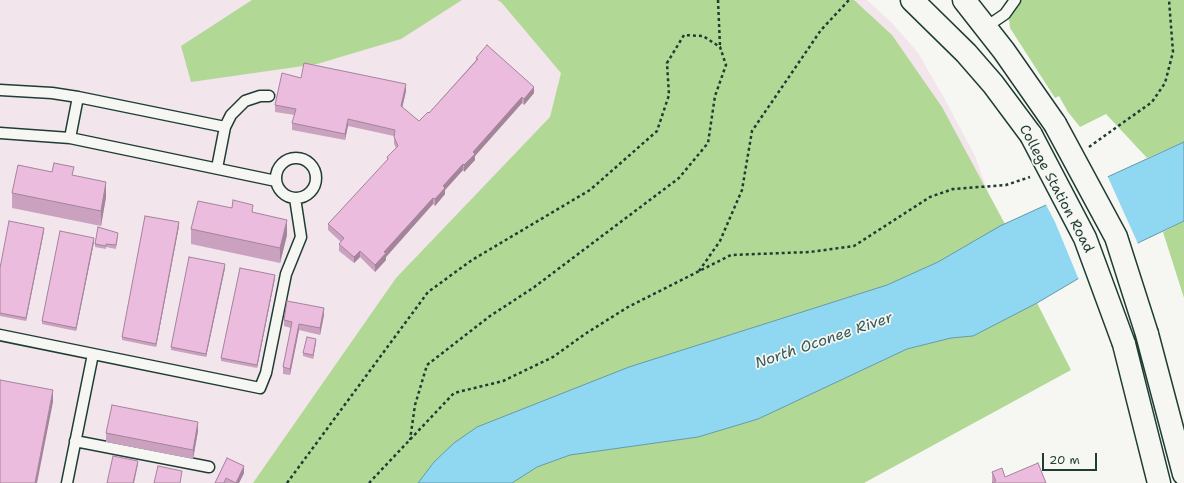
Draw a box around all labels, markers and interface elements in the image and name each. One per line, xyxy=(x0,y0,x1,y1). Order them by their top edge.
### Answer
street label: College Station Road xyxy=(1015,122,1097,256)
water label: North Oconee River xyxy=(753,309,895,373)
scale bar xyxy=(1044,445,1099,471)
text: 20 m xyxy=(1049,452,1080,468)

